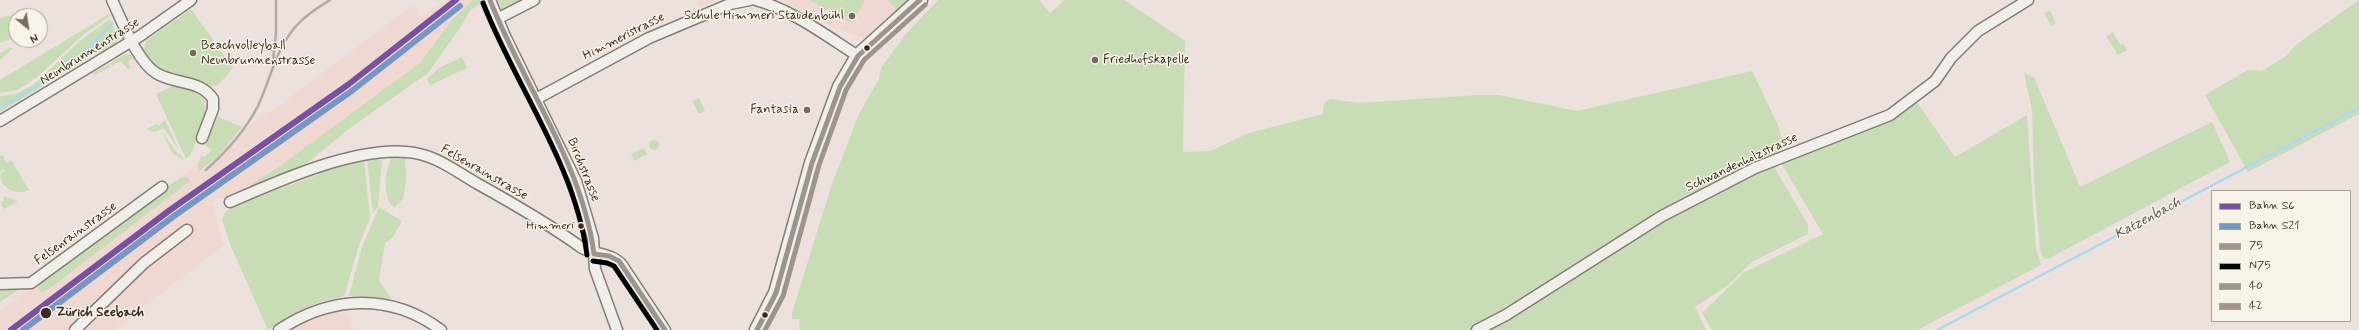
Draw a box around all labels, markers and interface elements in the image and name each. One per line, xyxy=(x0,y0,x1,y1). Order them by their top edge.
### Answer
north arrow xyxy=(8,8,48,48)
place label: Schule Himmeri Staudenbühl xyxy=(684,8,844,24)
street label: Himmeristrasse xyxy=(581,10,667,64)
marker: Schule Himmeri Staudenbühl xyxy=(847,11,857,21)
street label: Neunbrunnenstrasse xyxy=(37,15,143,89)
text: N xyxy=(27,30,40,45)
place label: Beachvolleyball Neunbrunnenstrasse xyxy=(201,38,315,69)
unlabelled marker xyxy=(862,43,872,53)
marker: Beachvolleyball Neunbrunnenstrasse xyxy=(188,48,198,58)
place label: Friedhofskapelle xyxy=(1103,52,1190,68)
marker: Friedhofskapelle xyxy=(1090,55,1100,65)
place label: Fantasia xyxy=(750,102,799,118)
marker: Fantasia xyxy=(802,105,812,115)
street label: Schwandenholzstrasse xyxy=(1684,130,1800,196)
street label: Birchstrasse xyxy=(563,136,603,204)
street label: Felsenrainstrasse xyxy=(438,142,530,204)
legend xyxy=(2211,190,2351,322)
water label: Katzenbach xyxy=(2112,195,2184,243)
text: Bahn S6 xyxy=(2249,198,2294,214)
street label: Felsenrainstrasse xyxy=(32,199,120,269)
text: Bahn S21 xyxy=(2249,218,2299,234)
place label: Himmeri xyxy=(526,219,574,233)
marker: Himmeri xyxy=(576,221,586,231)
text: 75 xyxy=(2249,238,2263,254)
text: N75 xyxy=(2249,258,2271,274)
text: 40 xyxy=(2249,278,2263,294)
text: 42 xyxy=(2249,298,2262,314)
place label: Zürich Seebach xyxy=(56,305,144,321)
marker: Zürich Seebach xyxy=(39,306,53,320)
unlabelled marker xyxy=(760,310,770,320)

